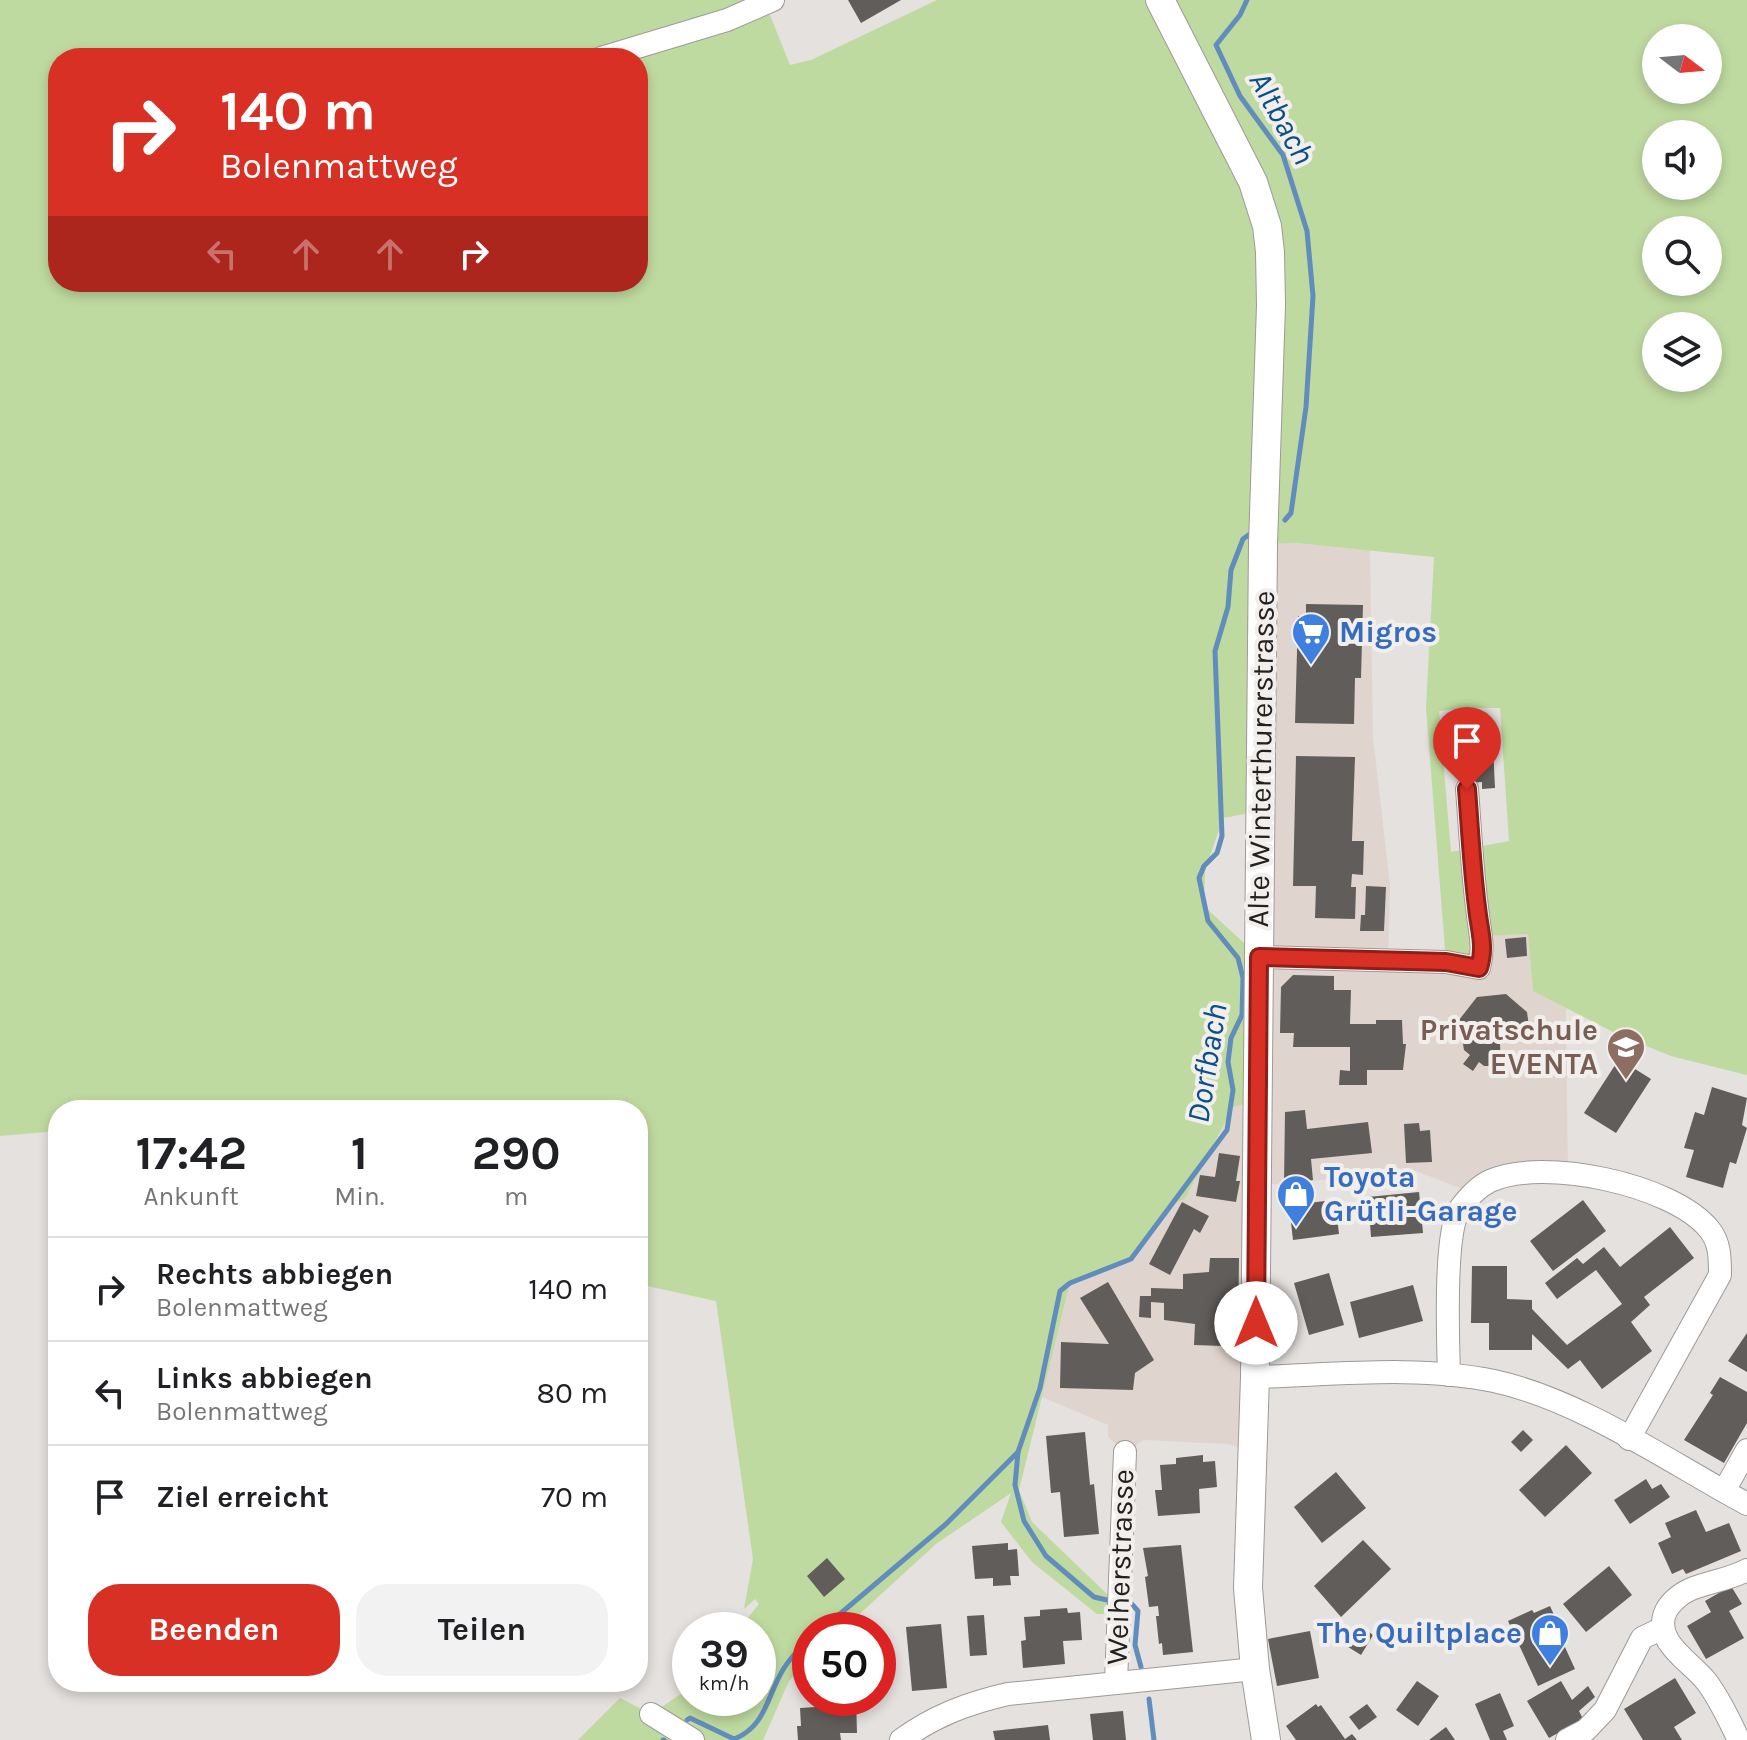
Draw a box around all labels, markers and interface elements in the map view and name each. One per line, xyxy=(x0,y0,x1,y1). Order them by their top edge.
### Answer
north arrow xyxy=(1642,24,1722,104)
map controls xyxy=(1642,24,1722,392)
water label: Altbach xyxy=(1241,65,1323,171)
text: 140 m xyxy=(220,78,376,143)
icon: right xyxy=(88,80,192,184)
button: sound xyxy=(1642,120,1722,200)
text: Bolenmattweg xyxy=(220,145,458,187)
button: search xyxy=(1642,216,1722,296)
icon: left xyxy=(200,232,244,276)
icon: ahead xyxy=(284,232,328,276)
icon: ahead xyxy=(368,232,412,276)
icon: right xyxy=(452,232,496,276)
button: layers xyxy=(1642,312,1722,392)
street label: Alte Winterthurerstrasse xyxy=(1240,590,1282,928)
supermarket icon: Migros xyxy=(1290,611,1332,666)
place label: Migros xyxy=(1339,614,1437,650)
pin xyxy=(1433,707,1501,789)
icon: arrive xyxy=(1445,719,1489,763)
water label: Dorfbach xyxy=(1179,1000,1235,1126)
place label: Privatschule EVENTA xyxy=(1420,1012,1598,1082)
school or university icon: Privatschule EVENTA xyxy=(1605,1026,1647,1081)
text: 17:42 xyxy=(135,1125,247,1181)
text: 1 xyxy=(351,1125,368,1181)
text: 290 xyxy=(472,1125,561,1181)
place label: Toyota Grütli-Garage xyxy=(1324,1159,1517,1229)
shop icon: Toyota Grütli-Garage xyxy=(1275,1173,1317,1228)
text: Ankunft xyxy=(143,1181,239,1212)
text: Min. xyxy=(334,1181,384,1212)
text: m xyxy=(504,1181,528,1212)
text: Rechts abbiegen xyxy=(156,1256,393,1292)
icon: right xyxy=(88,1267,132,1311)
text: 140 m xyxy=(528,1271,608,1307)
position arrow xyxy=(1214,1281,1298,1365)
text: Bolenmattweg xyxy=(156,1292,328,1323)
text: Links abbiegen xyxy=(156,1360,373,1396)
icon: left xyxy=(88,1371,132,1415)
text: 80 m xyxy=(537,1375,608,1411)
text: Bolenmattweg xyxy=(156,1396,328,1427)
street label: Weiherstrasse xyxy=(1099,1468,1141,1666)
icon: arrive xyxy=(88,1475,132,1519)
text: Ziel erreicht xyxy=(156,1479,329,1515)
text: 70 m xyxy=(541,1479,608,1515)
button: Beenden xyxy=(88,1584,340,1676)
button: Teilen xyxy=(356,1584,608,1676)
speed limit sign: 50 xyxy=(792,1612,896,1716)
shop icon: The Quiltplace xyxy=(1529,1612,1571,1667)
place label: The Quiltplace xyxy=(1317,1615,1522,1651)
text: 39 xyxy=(699,1630,749,1677)
text: km/h xyxy=(699,1672,749,1695)

